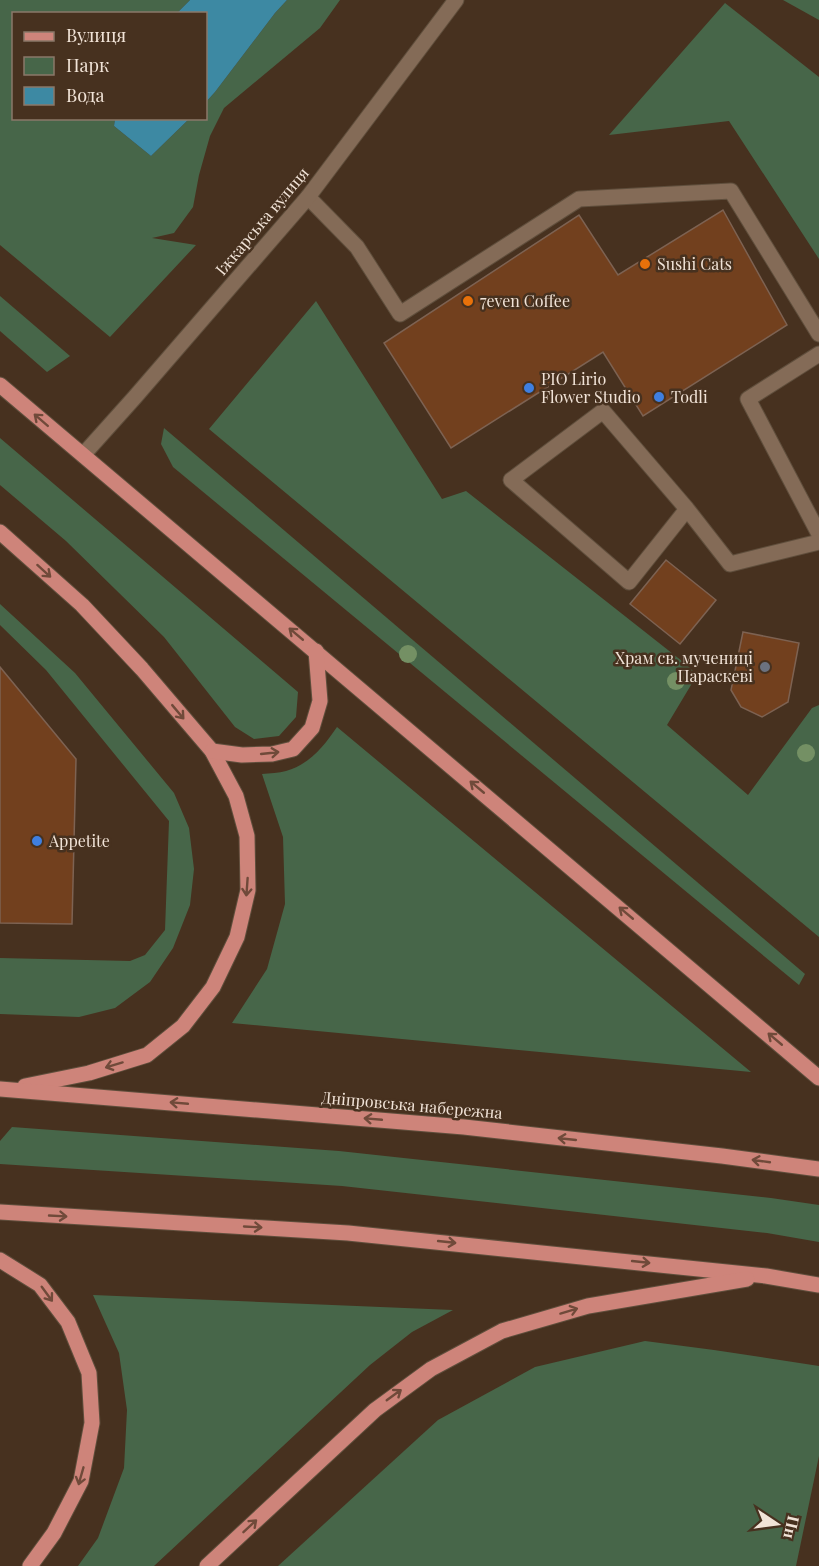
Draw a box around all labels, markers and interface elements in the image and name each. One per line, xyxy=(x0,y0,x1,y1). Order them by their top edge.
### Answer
legend xyxy=(12,12,207,120)
text: Вулиця xyxy=(66,23,127,47)
text: Парк xyxy=(66,53,109,77)
text: Вода xyxy=(66,83,104,107)
street label: Іжкарська вулиця xyxy=(210,162,313,279)
place label: Sushi Cats xyxy=(657,253,732,274)
marker: Sushi Cats xyxy=(638,257,652,271)
place label: 7even Coffee xyxy=(480,290,570,311)
marker: 7even Coffee xyxy=(461,294,475,308)
place label: PIO Lirio Flower Studio xyxy=(541,368,641,407)
marker: PIO Lirio Flower Studio xyxy=(522,381,536,395)
place label: Todli xyxy=(671,386,708,407)
marker: Todli xyxy=(652,390,666,404)
one-way arrow xyxy=(34,413,49,427)
one-way arrow xyxy=(36,564,51,578)
one-way arrow xyxy=(289,627,304,641)
place label: Храм св. мучениці Параскеві xyxy=(615,647,753,686)
marker: Храм св. мучениці Параскеві xyxy=(758,660,772,674)
one-way arrow xyxy=(171,704,185,719)
one-way arrow xyxy=(259,747,279,758)
one-way arrow xyxy=(469,781,485,794)
place label: Appetite xyxy=(48,830,110,851)
marker: Appetite xyxy=(30,834,44,848)
one-way arrow xyxy=(241,876,252,896)
one-way arrow xyxy=(618,907,634,920)
one-way arrow xyxy=(767,1033,783,1046)
one-way arrow xyxy=(105,1060,124,1071)
street label: Дніпровська набережна xyxy=(321,1086,503,1123)
one-way arrow xyxy=(170,1097,189,1108)
one-way arrow xyxy=(364,1114,384,1125)
one-way arrow xyxy=(558,1133,578,1144)
one-way arrow xyxy=(752,1156,771,1167)
one-way arrow xyxy=(48,1210,68,1221)
one-way arrow xyxy=(243,1222,263,1233)
one-way arrow xyxy=(437,1237,457,1248)
one-way arrow xyxy=(631,1257,651,1268)
one-way arrow xyxy=(41,1285,53,1301)
one-way arrow xyxy=(559,1305,578,1316)
one-way arrow xyxy=(386,1389,402,1402)
one-way arrow xyxy=(75,1466,86,1485)
north arrow xyxy=(747,1494,807,1554)
text: Пн xyxy=(779,1514,805,1541)
one-way arrow xyxy=(242,1519,257,1533)

